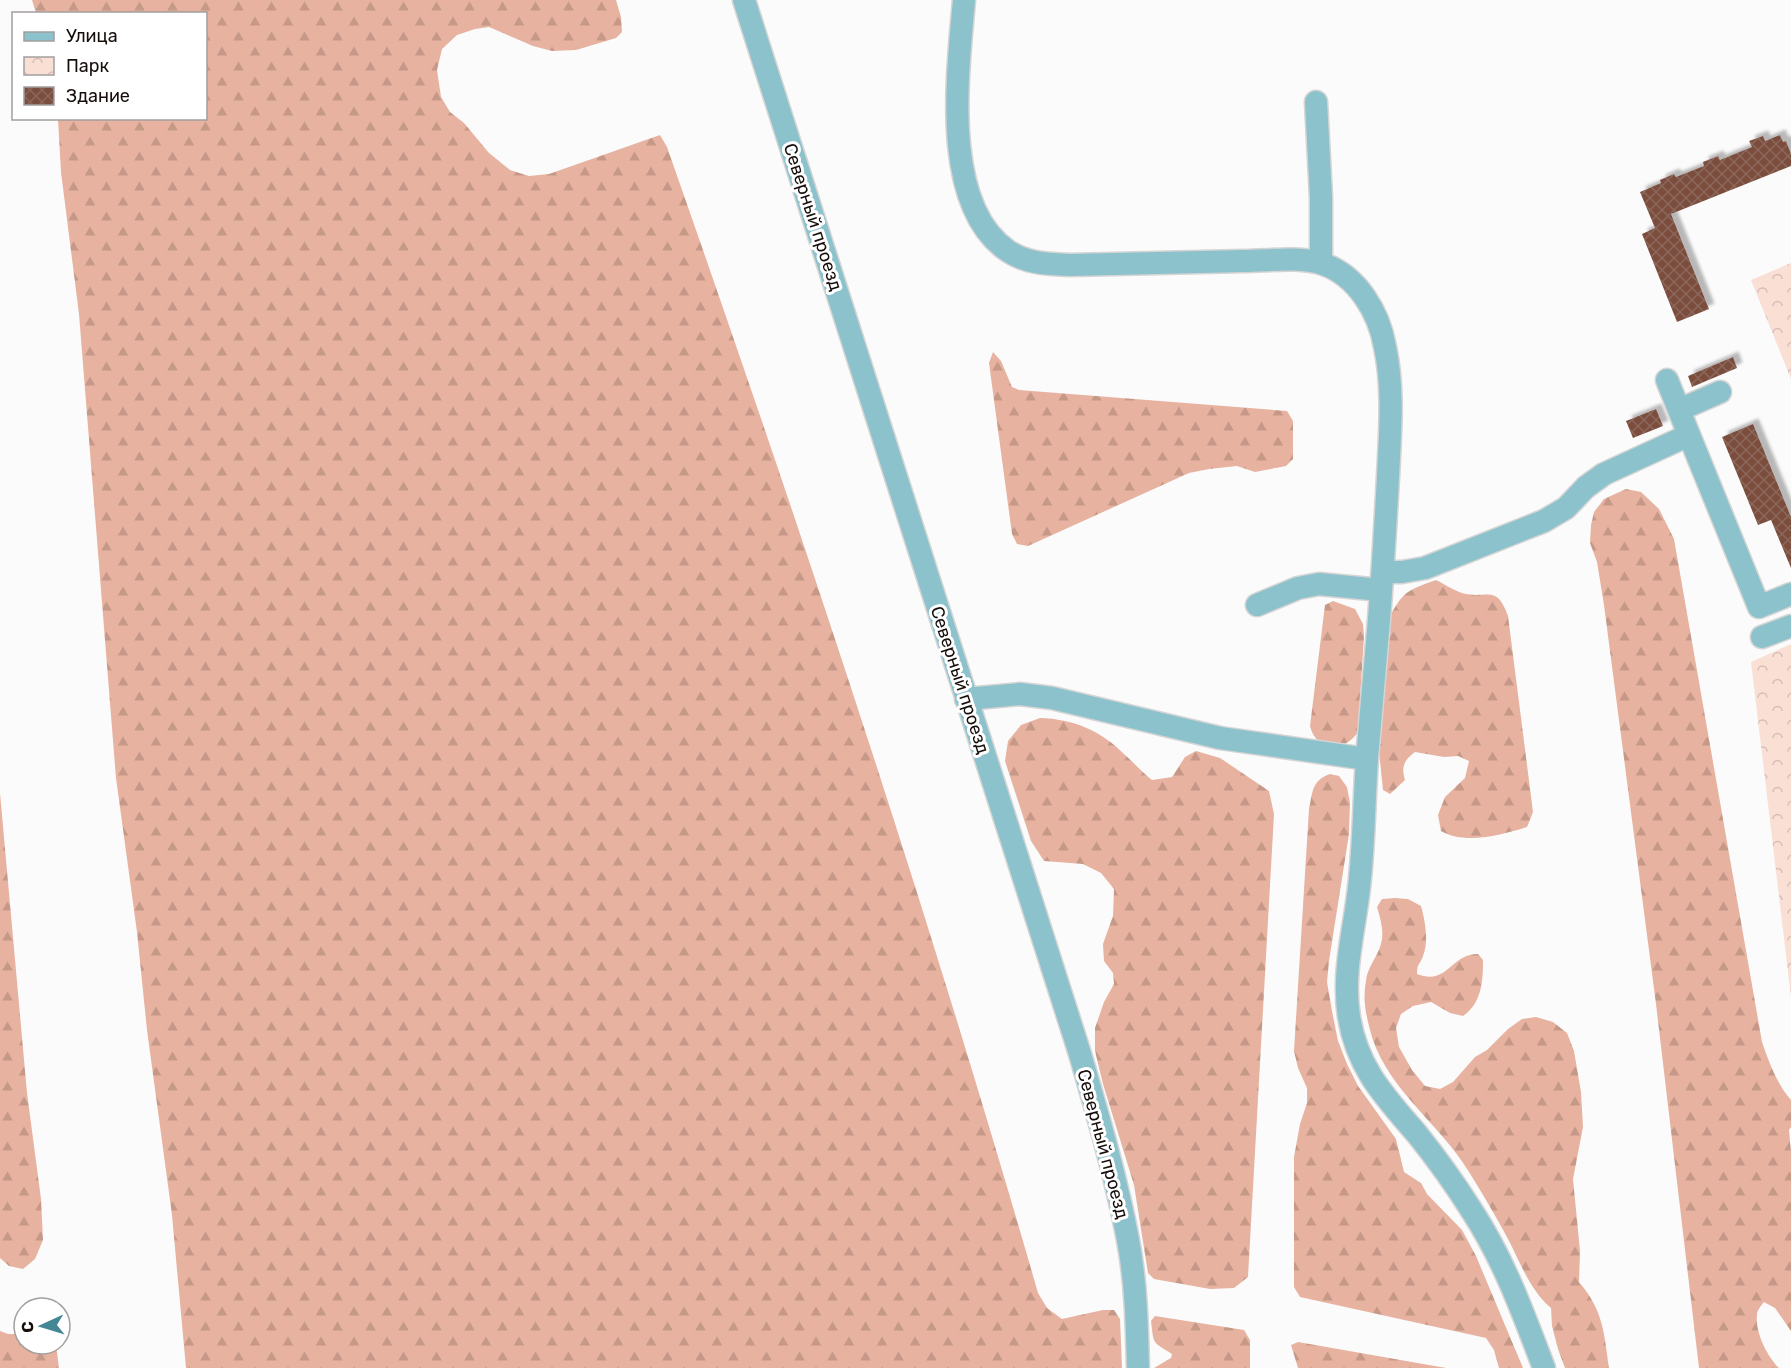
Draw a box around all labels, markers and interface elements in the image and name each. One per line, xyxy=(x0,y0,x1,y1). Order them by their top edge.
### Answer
legend xyxy=(12,12,207,120)
text: Улица xyxy=(66,25,118,47)
text: Парк xyxy=(66,55,110,77)
text: Здание xyxy=(66,85,130,107)
street label: Северный проезд xyxy=(779,140,847,294)
street label: Северный проезд xyxy=(926,603,994,757)
street label: Северный проезд xyxy=(1072,1067,1134,1221)
north arrow xyxy=(12,1296,72,1356)
text: С xyxy=(18,1321,37,1333)

